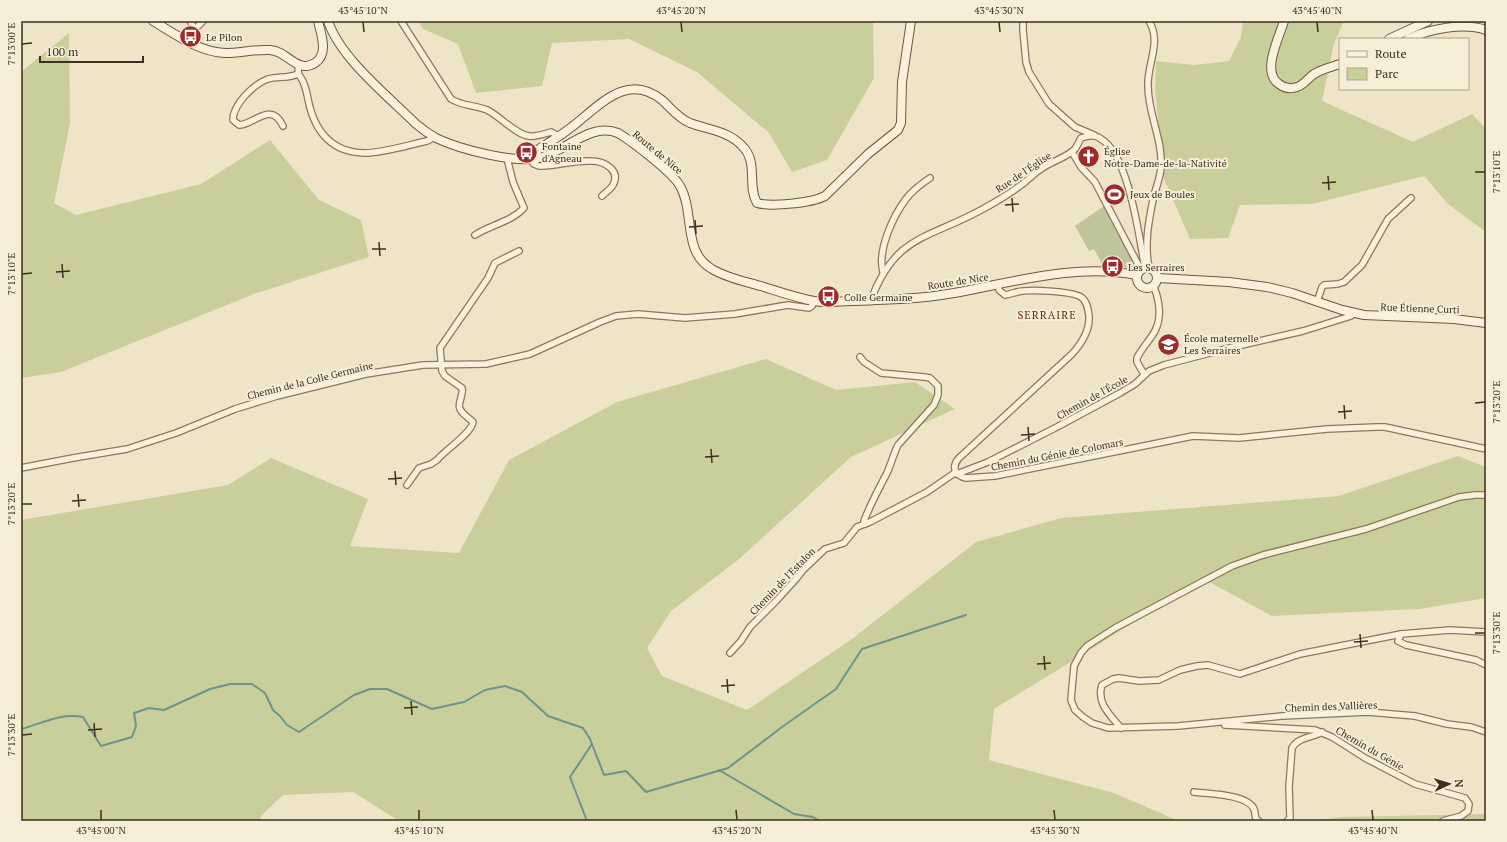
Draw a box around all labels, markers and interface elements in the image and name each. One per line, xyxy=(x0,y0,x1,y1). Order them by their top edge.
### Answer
text: 43°45'10"N xyxy=(338,4,388,17)
text: 43°45'20"N xyxy=(656,4,706,17)
text: 43°45'30"N xyxy=(974,4,1024,17)
text: 43°45'40"N xyxy=(1292,4,1342,17)
text: 7°13'00"E xyxy=(5,22,18,65)
bus stop icon: Le Pilon xyxy=(178,24,204,50)
place label: Le Pilon xyxy=(206,31,242,44)
scale bar xyxy=(40,38,143,64)
legend xyxy=(1339,38,1469,90)
text: 100 m xyxy=(46,44,79,59)
text: Route xyxy=(1375,46,1406,61)
text: Parc xyxy=(1375,66,1399,81)
street label: Route de Nice xyxy=(630,128,685,177)
bus stop icon: Fontaine d'Agneau xyxy=(513,139,539,165)
place label: Fontaine d'Agneau xyxy=(542,140,582,165)
church icon: Église Notre-Dame-de-la-Nativité xyxy=(1076,144,1102,170)
place label: Église Notre-Dame-de-la-Nativité xyxy=(1104,145,1227,170)
street label: Rue de l'Église xyxy=(993,149,1054,196)
text: 7°13'10"E xyxy=(1490,150,1503,193)
sports icon: Jeux de Boules xyxy=(1102,181,1128,207)
place label: Jeux de Boules xyxy=(1130,188,1195,201)
text: 7°13'10"E xyxy=(5,252,18,295)
bus stop icon: Les Serraires xyxy=(1099,254,1125,280)
place label: Les Serraires xyxy=(1128,261,1185,274)
street label: Route de Nice xyxy=(927,270,989,293)
bus stop icon: Colle Germaine xyxy=(815,284,841,310)
place label: Colle Germaine xyxy=(844,291,913,304)
street label: Rue Étienne Curti xyxy=(1380,301,1460,316)
district label: SERRAIRE xyxy=(1017,308,1077,322)
school or university icon: École maternelle Les Serraires xyxy=(1156,331,1182,357)
place label: École maternelle Les Serraires xyxy=(1184,332,1259,357)
street label: Chemin de la Colle Germaine xyxy=(246,359,375,402)
street label: Chemin de l'École xyxy=(1054,372,1130,422)
text: 7°13'20"E xyxy=(1490,380,1503,423)
street label: Chemin du Génie de Colomars xyxy=(990,435,1124,474)
text: 7°13'20"E xyxy=(5,482,18,525)
street label: Chemin de l'Estalon xyxy=(747,545,818,618)
text: 7°13'30"E xyxy=(1490,611,1503,654)
street label: Chemin des Vallières xyxy=(1284,698,1378,715)
text: 7°13'30"E xyxy=(5,713,18,756)
street label: Chemin du Génie xyxy=(1333,724,1406,773)
north arrow xyxy=(1429,764,1469,804)
text: N xyxy=(1452,779,1466,789)
text: 43°45'00"N xyxy=(76,824,126,837)
text: 43°45'10"N xyxy=(394,824,444,837)
text: 43°45'20"N xyxy=(712,824,762,837)
text: 43°45'30"N xyxy=(1030,824,1080,837)
text: 43°45'40"N xyxy=(1348,824,1398,837)

